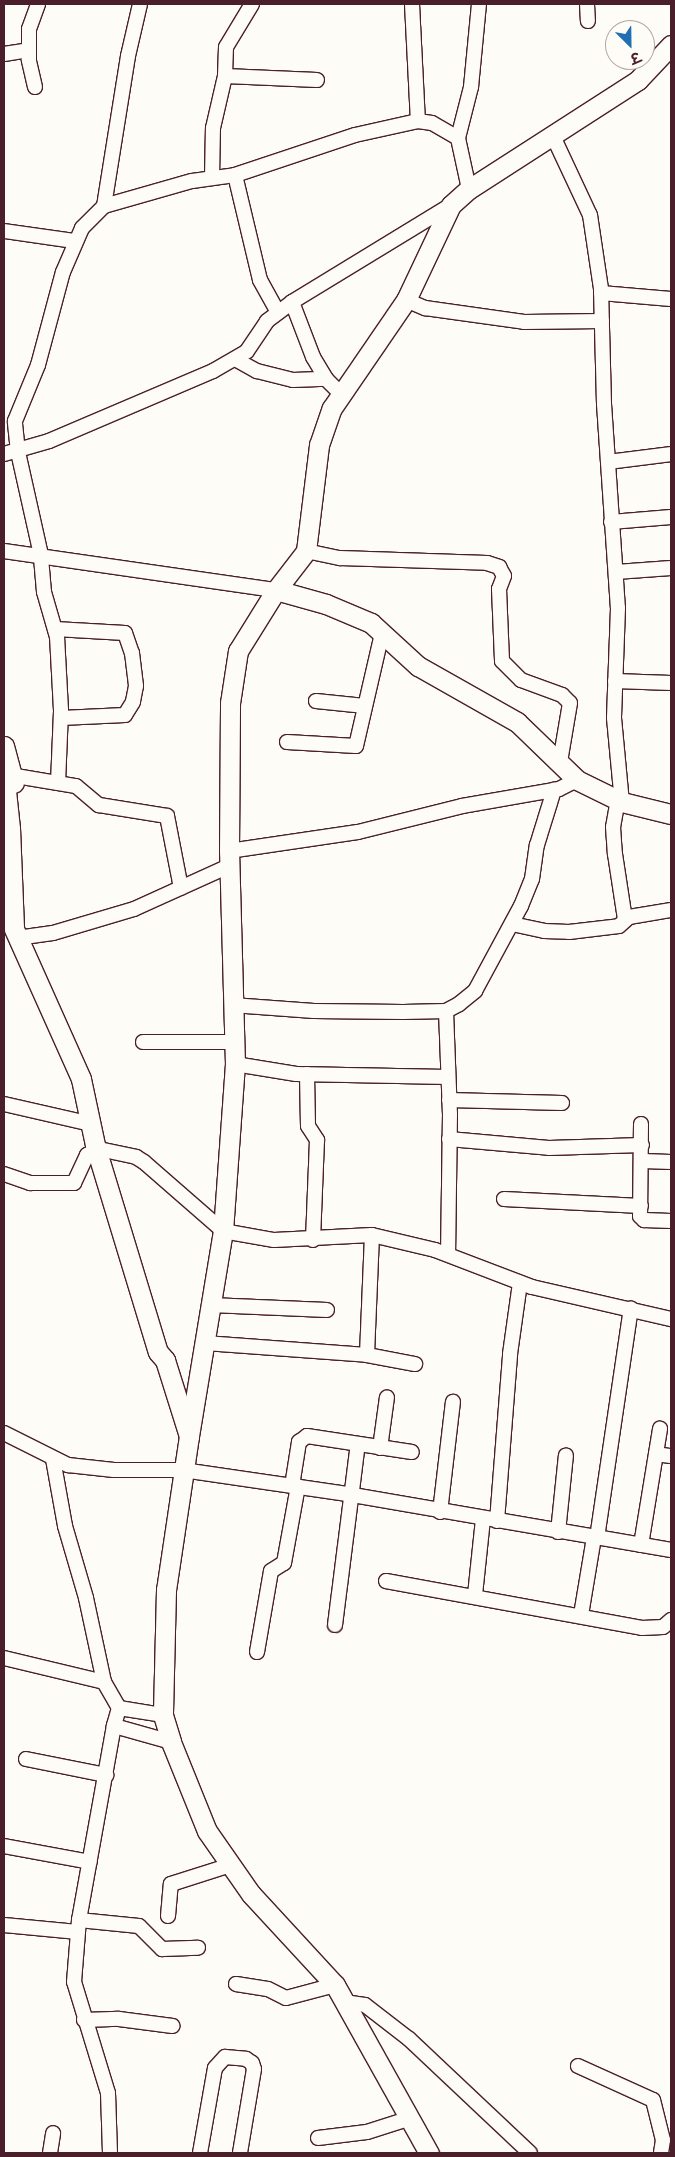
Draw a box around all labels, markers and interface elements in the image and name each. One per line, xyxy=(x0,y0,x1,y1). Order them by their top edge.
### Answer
north arrow xyxy=(605,20,655,70)
text: उ xyxy=(628,48,643,68)

